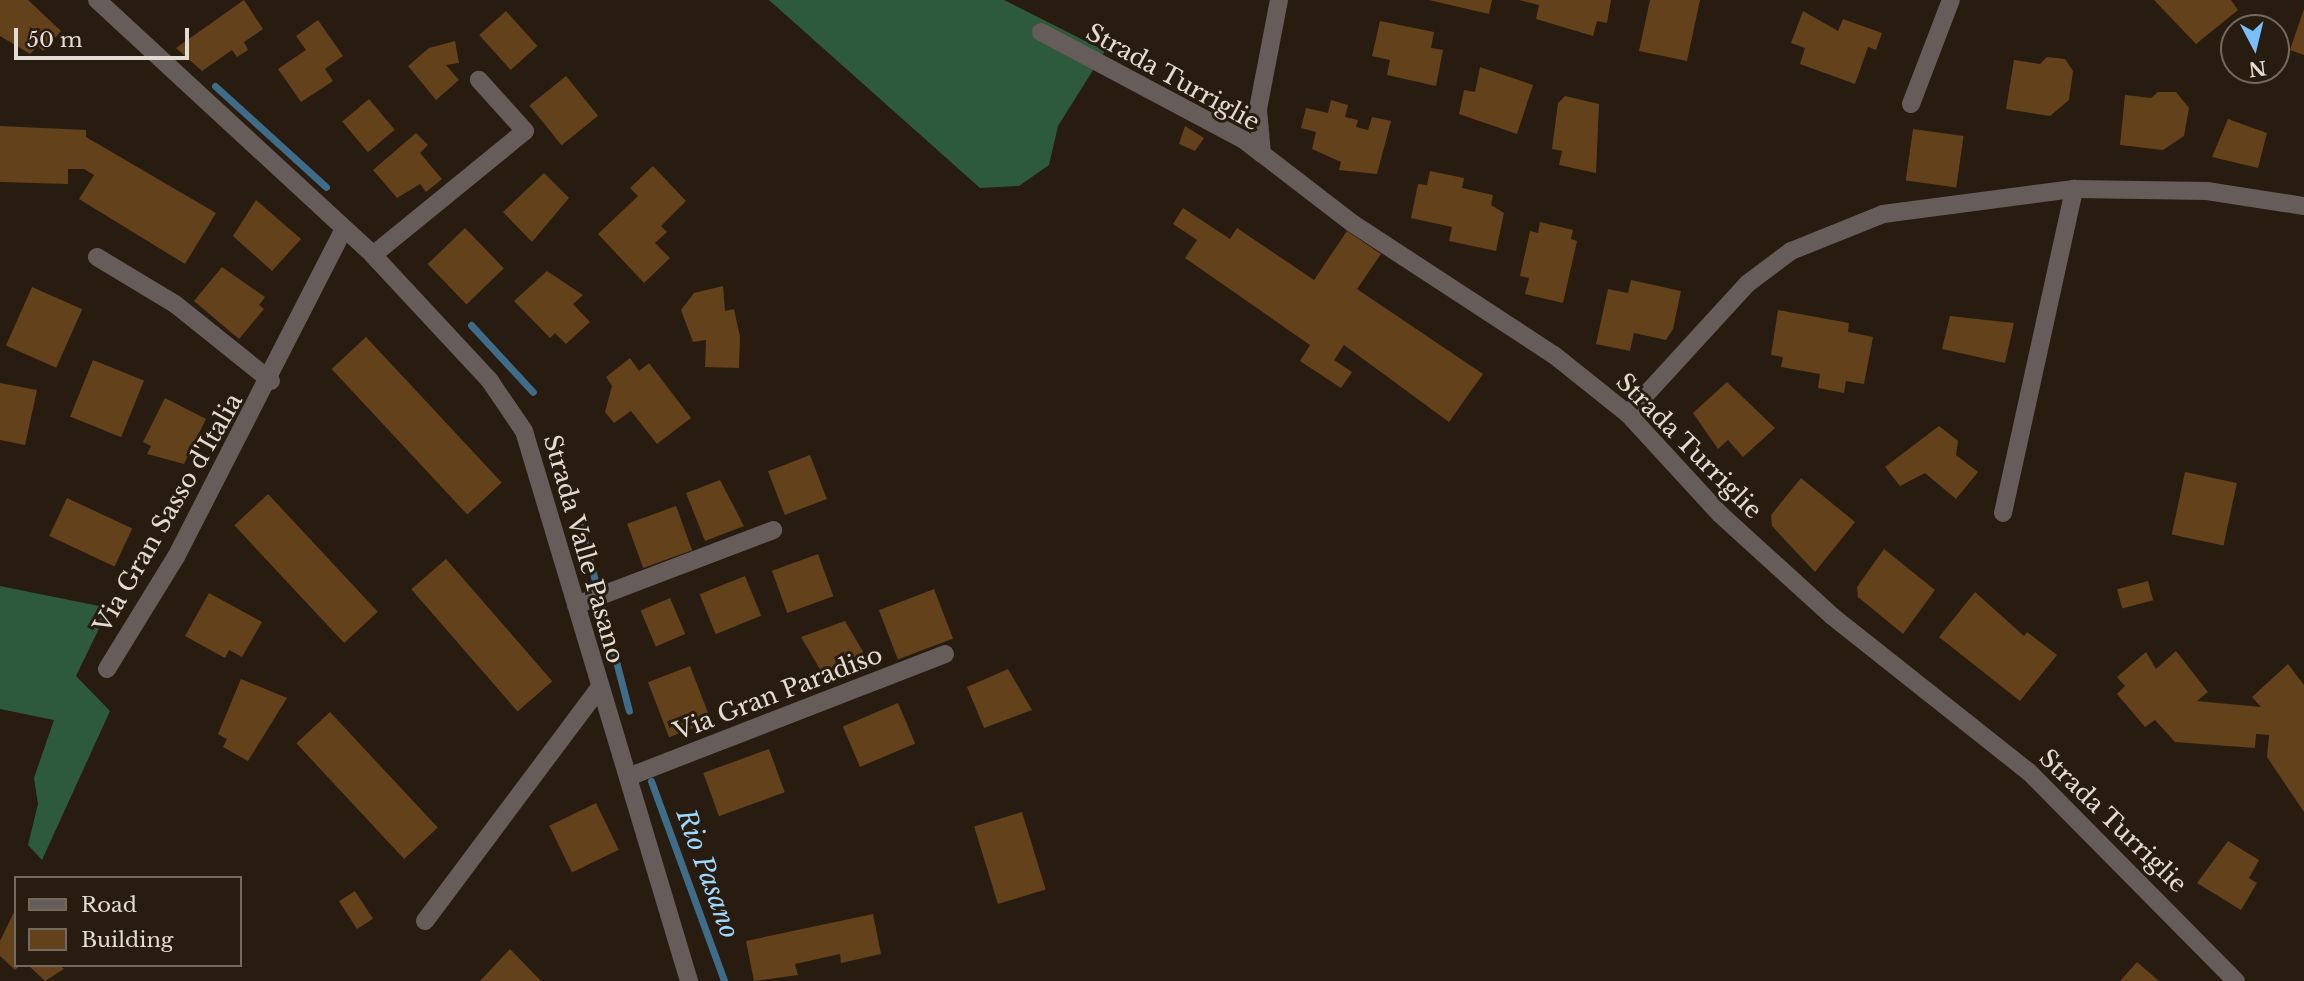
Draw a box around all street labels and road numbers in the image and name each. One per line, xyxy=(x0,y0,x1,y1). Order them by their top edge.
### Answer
street label: Strada Turriglie xyxy=(1081,17,1265,137)
street label: Strada Turriglie xyxy=(1610,367,1768,525)
street label: Via Gran Sasso d'Italia xyxy=(88,388,248,638)
street label: Strada Valle Pasano xyxy=(537,431,631,667)
street label: Via Gran Paradiso xyxy=(670,640,886,746)
street label: Strada Turriglie xyxy=(2033,743,2193,899)

